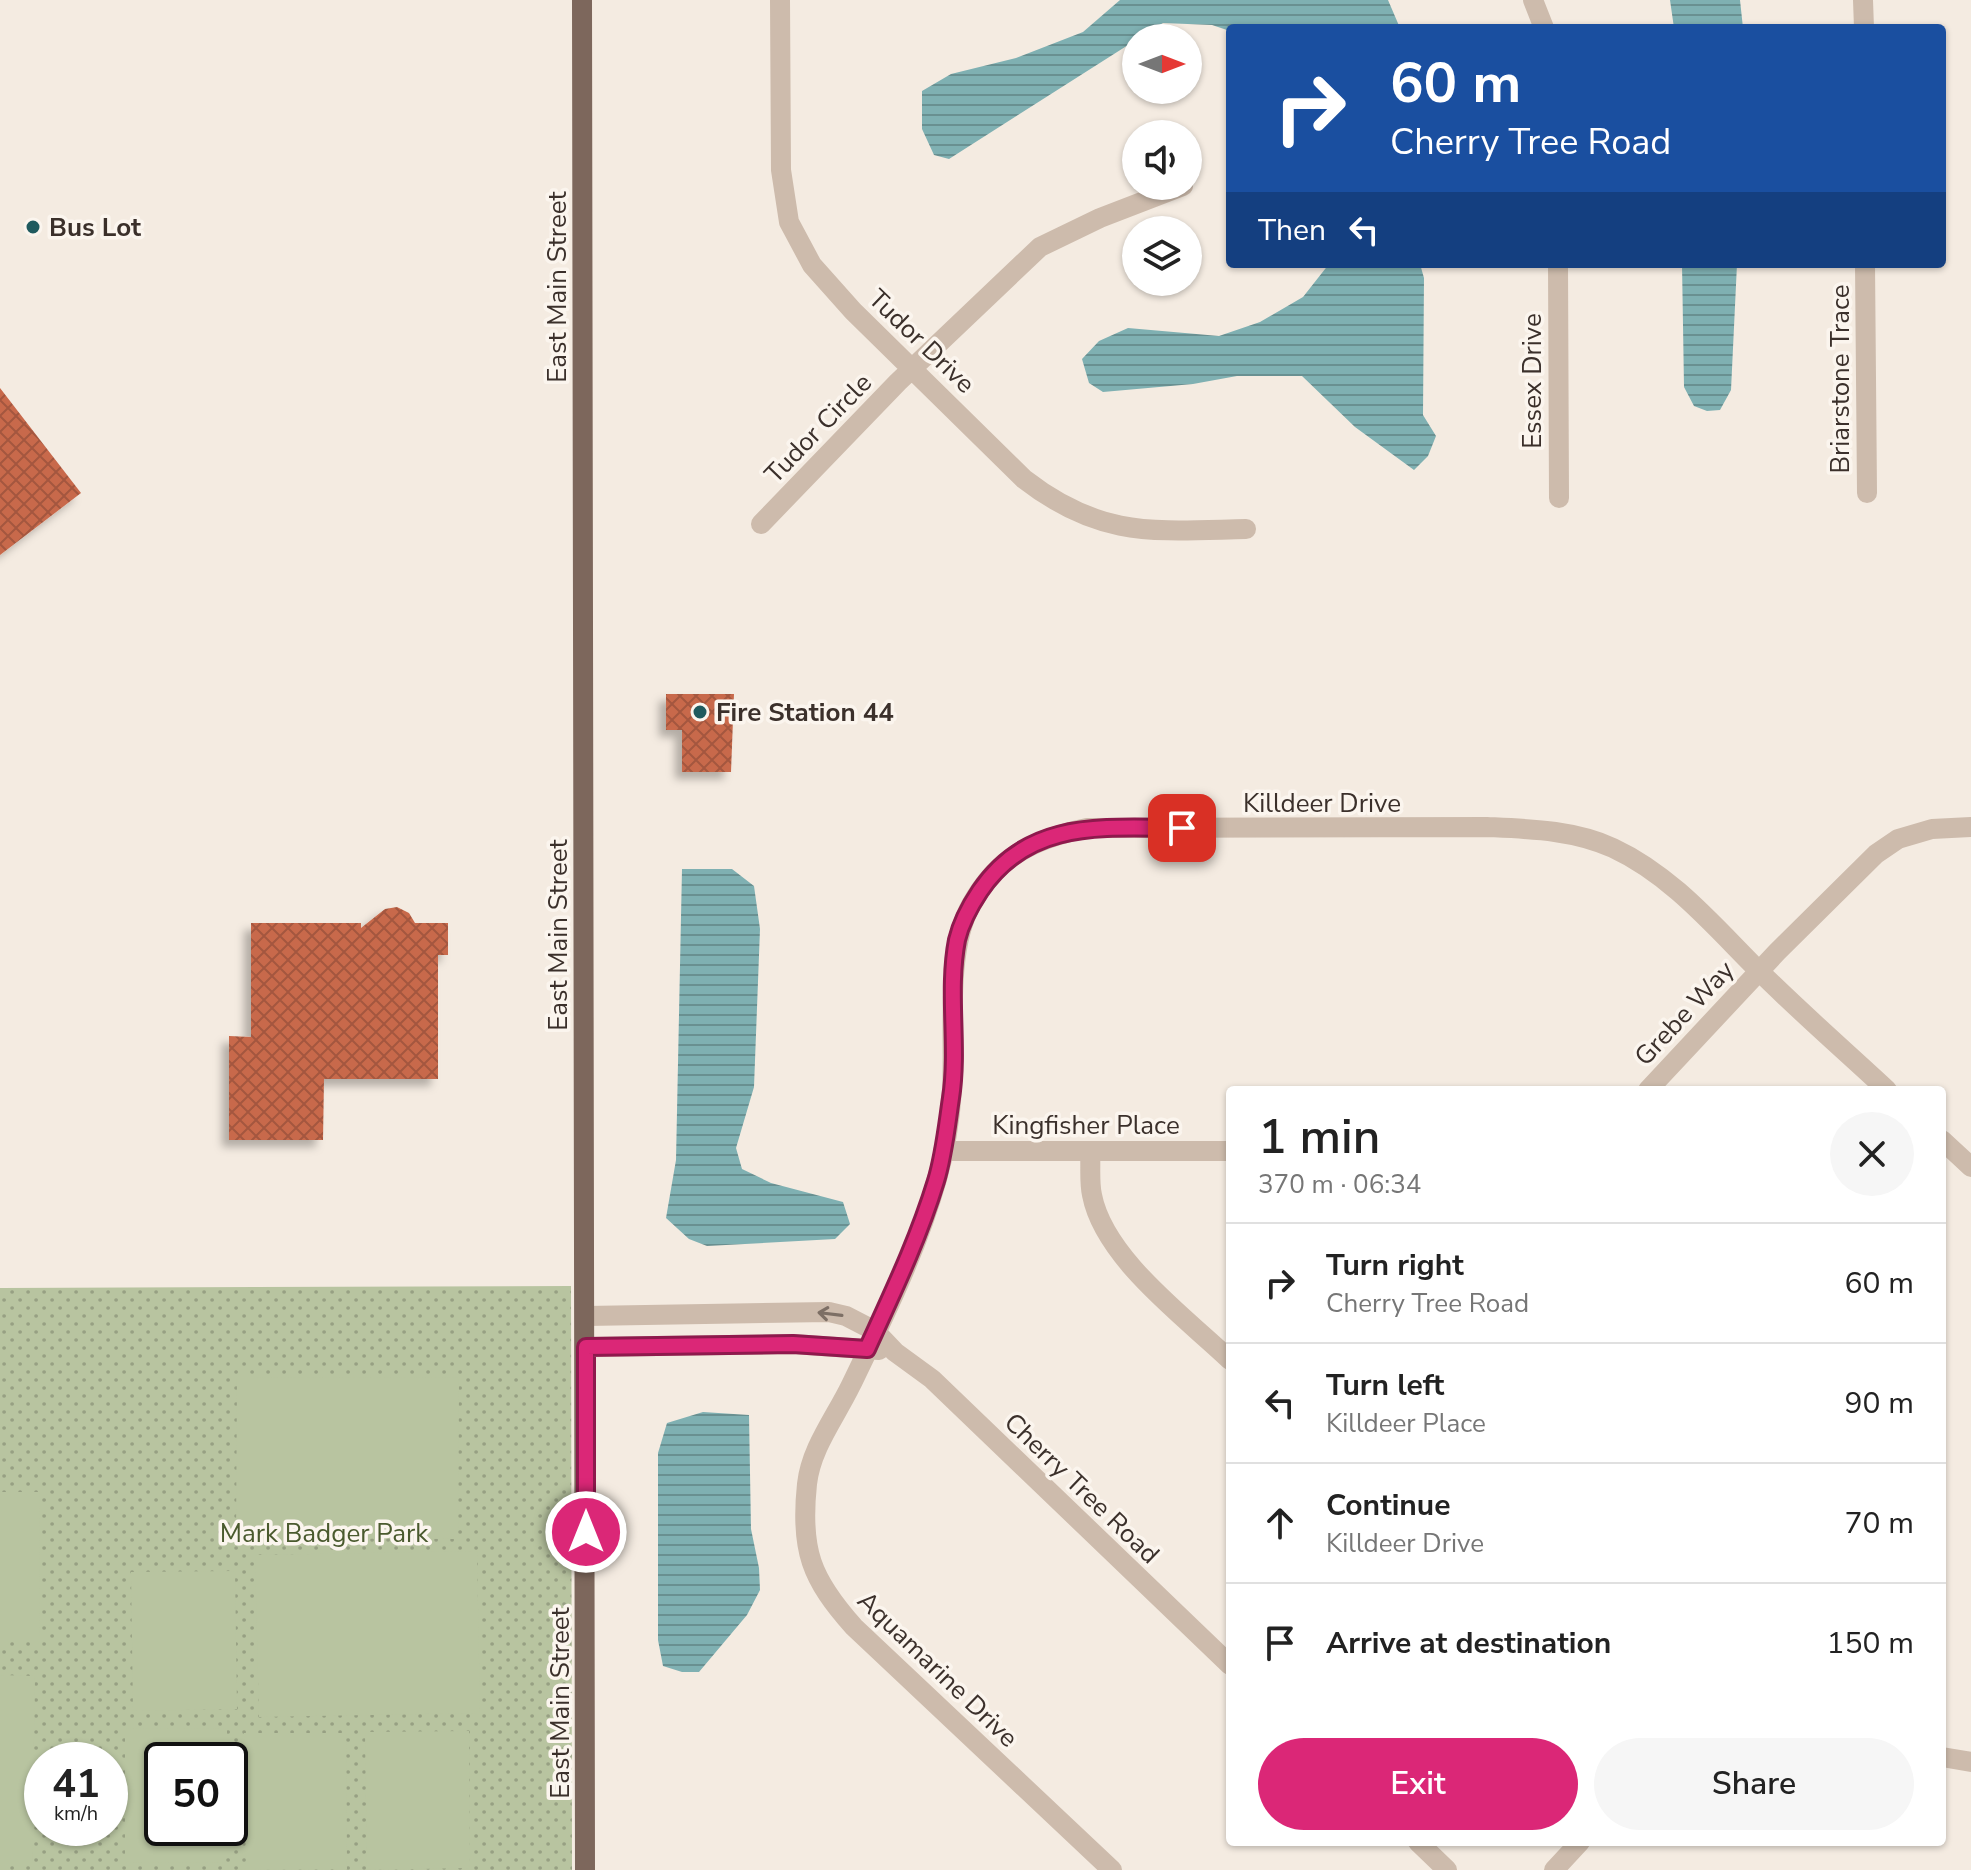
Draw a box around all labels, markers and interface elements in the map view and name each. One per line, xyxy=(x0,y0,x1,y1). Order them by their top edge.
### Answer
north arrow xyxy=(1122,24,1202,104)
map controls xyxy=(1122,24,1202,296)
text: 60 m xyxy=(1390,45,1521,122)
icon: right xyxy=(1258,56,1362,160)
text: Cherry Tree Road xyxy=(1390,118,1671,167)
button: sound xyxy=(1122,120,1202,200)
street label: East Main Street xyxy=(540,190,575,383)
icon: left xyxy=(1342,208,1386,252)
place label: Bus Lot xyxy=(49,210,142,245)
text: Then xyxy=(1258,210,1326,251)
button: layers xyxy=(1122,216,1202,296)
marker: Bus Lot xyxy=(24,218,42,236)
street label: Tudor Drive xyxy=(861,282,983,401)
street label: Briarstone Trace xyxy=(1823,284,1858,474)
street label: Essex Drive xyxy=(1515,313,1550,449)
street label: Tudor Circle xyxy=(757,366,880,491)
place label: Fire Station 44 xyxy=(716,695,894,730)
marker: Fire Station 44 xyxy=(691,703,709,721)
street label: Killdeer Drive xyxy=(1243,786,1401,821)
pin xyxy=(1148,794,1216,862)
icon: arrive xyxy=(1160,806,1204,850)
street label: East Main Street xyxy=(541,838,576,1031)
street label: Grebe Way xyxy=(1627,953,1742,1073)
text: 1 min xyxy=(1258,1104,1380,1170)
street label: Kingfisher Place xyxy=(992,1108,1180,1143)
button: close xyxy=(1830,1112,1914,1196)
text: 370 m · 06:34 xyxy=(1258,1167,1421,1202)
text: Turn right xyxy=(1326,1245,1464,1286)
icon: right xyxy=(1258,1261,1302,1305)
text: 60 m xyxy=(1845,1263,1914,1304)
text: Cherry Tree Road xyxy=(1326,1286,1529,1321)
one-way arrow xyxy=(818,1306,843,1321)
text: Turn left xyxy=(1326,1365,1444,1406)
icon: left xyxy=(1258,1381,1302,1425)
text: 90 m xyxy=(1845,1383,1914,1424)
street label: Cherry Tree Road xyxy=(996,1405,1167,1572)
text: Killdeer Place xyxy=(1326,1406,1486,1441)
text: Continue xyxy=(1326,1485,1451,1526)
position arrow xyxy=(544,1490,628,1574)
icon: ahead xyxy=(1258,1501,1302,1545)
text: 70 m xyxy=(1845,1503,1914,1544)
park label: Mark Badger Park xyxy=(220,1516,429,1551)
text: Killdeer Drive xyxy=(1326,1526,1484,1561)
street label: Aquamarine Drive xyxy=(850,1584,1026,1755)
street label: East Main Street xyxy=(543,1606,578,1799)
icon: arrive xyxy=(1258,1621,1302,1665)
text: Arrive at destination xyxy=(1326,1623,1611,1664)
text: 150 m xyxy=(1827,1623,1914,1664)
button: Exit xyxy=(1258,1738,1578,1830)
button: Share xyxy=(1594,1738,1914,1830)
speed limit sign: 50 xyxy=(144,1742,248,1846)
text: 41 xyxy=(52,1757,100,1811)
text: km/h xyxy=(54,1800,98,1827)

